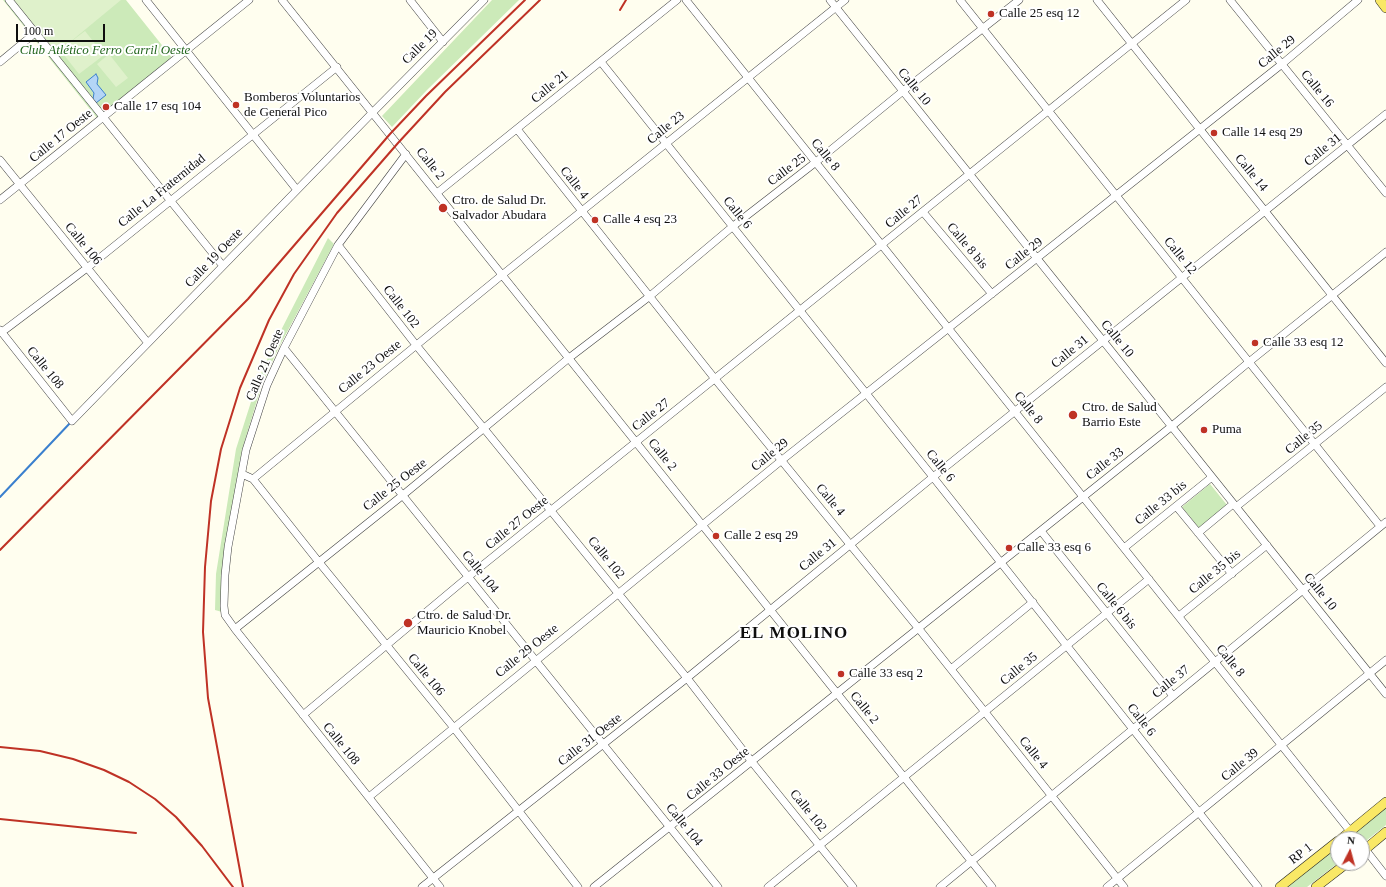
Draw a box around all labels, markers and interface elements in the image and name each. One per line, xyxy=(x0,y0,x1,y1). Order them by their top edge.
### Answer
place label: Calle 25 esq 12 xyxy=(999,6,1080,22)
marker: Calle 25 esq 12 xyxy=(986,9,996,19)
scale bar xyxy=(18,16,107,42)
text: 100 m xyxy=(23,24,53,38)
street label: Calle 19 xyxy=(399,26,441,68)
street label: Calle 29 xyxy=(1255,32,1299,72)
park label: Club Atlético Ferro Carril Oeste xyxy=(20,43,190,59)
street label: Calle 10 xyxy=(894,65,934,109)
street label: Calle 21 xyxy=(528,67,572,107)
street label: Calle 16 xyxy=(1297,67,1337,111)
place label: Bomberos Voluntarios de General Pico xyxy=(244,90,360,121)
place label: Calle 17 esq 104 xyxy=(114,99,201,115)
marker: Bomberos Voluntarios de General Pico xyxy=(231,100,241,110)
marker: Calle 17 esq 104 xyxy=(101,102,111,112)
street label: Calle 17 Oeste xyxy=(26,106,96,166)
street label: Calle 23 xyxy=(644,108,688,148)
place label: Calle 14 esq 29 xyxy=(1222,125,1303,141)
marker: Calle 14 esq 29 xyxy=(1209,128,1219,138)
street label: Calle 31 xyxy=(1301,130,1345,170)
street label: Calle 8 xyxy=(807,136,843,174)
street label: Calle 2 xyxy=(412,145,448,183)
street label: Calle La Fraternidad xyxy=(115,151,209,231)
street label: Calle 25 xyxy=(765,151,809,189)
street label: Calle 14 xyxy=(1231,151,1271,195)
street label: Calle 4 xyxy=(556,164,592,202)
street label: Calle 27 xyxy=(882,192,926,232)
place label: Ctro. de Salud Dr. Salvador Abudara xyxy=(452,193,546,224)
street label: Calle 6 xyxy=(719,194,755,232)
marker: Ctro. de Salud Dr. Salvador Abudara xyxy=(437,202,449,214)
place label: Calle 4 esq 23 xyxy=(603,212,677,228)
marker: Calle 4 esq 23 xyxy=(590,215,600,225)
street label: Calle 106 xyxy=(61,220,105,268)
street label: Calle 8 bis xyxy=(943,220,991,272)
street label: Calle 19 Oeste xyxy=(182,225,246,291)
street label: Calle 29 xyxy=(1002,234,1046,274)
street label: Calle 12 xyxy=(1160,234,1200,278)
street label: Calle 102 xyxy=(379,282,423,332)
street label: Calle 10 xyxy=(1097,317,1137,361)
street label: Calle 21 Oeste xyxy=(243,327,287,403)
street label: Calle 31 xyxy=(1048,332,1092,372)
place label: Calle 33 esq 12 xyxy=(1263,335,1344,351)
street label: Calle 23 Oeste xyxy=(335,337,405,397)
marker: Calle 33 esq 12 xyxy=(1250,338,1260,348)
street label: Calle 108 xyxy=(23,344,67,392)
street label: Calle 8 xyxy=(1010,389,1046,427)
street label: Calle 27 xyxy=(629,395,673,435)
place label: Ctro. de Salud Barrio Este xyxy=(1082,400,1157,431)
marker: Ctro. de Salud Barrio Este xyxy=(1067,409,1079,421)
street label: Calle 35 xyxy=(1282,418,1326,458)
place label: Puma xyxy=(1212,422,1242,438)
marker: Puma xyxy=(1199,425,1209,435)
street label: Calle 29 xyxy=(748,435,792,475)
street label: Calle 2 xyxy=(644,436,680,474)
street label: Calle 33 xyxy=(1083,444,1127,484)
street label: Calle 6 xyxy=(922,447,958,485)
street label: Calle 25 Oeste xyxy=(360,455,430,515)
street label: Calle 33 bis xyxy=(1132,477,1190,529)
street label: Calle 4 xyxy=(812,481,848,519)
street label: Calle 27 Oeste xyxy=(482,493,552,553)
place label: Calle 2 esq 29 xyxy=(724,528,798,544)
marker: Calle 2 esq 29 xyxy=(711,531,721,541)
street label: Calle 102 xyxy=(584,534,628,582)
street label: Calle 31 xyxy=(796,535,840,575)
place label: Calle 33 esq 6 xyxy=(1017,540,1091,556)
marker: Calle 33 esq 6 xyxy=(1004,543,1014,553)
street label: Calle 35 bis xyxy=(1186,546,1244,598)
street label: Calle 104 xyxy=(458,548,502,596)
street label: Calle 10 xyxy=(1300,570,1340,614)
street label: Calle 6 bis xyxy=(1092,579,1140,633)
place label: Ctro. de Salud Dr. Mauricio Knobel xyxy=(417,608,511,639)
marker: Ctro. de Salud Dr. Mauricio Knobel xyxy=(402,617,414,629)
street label: Calle 29 Oeste xyxy=(492,621,562,681)
district label: EL MOLINO xyxy=(740,624,848,644)
street label: Calle 8 xyxy=(1212,642,1248,680)
street label: Calle 35 xyxy=(997,649,1041,689)
street label: Calle 106 xyxy=(404,651,448,699)
street label: Calle 37 xyxy=(1149,662,1193,702)
place label: Calle 33 esq 2 xyxy=(849,666,923,682)
marker: Calle 33 esq 2 xyxy=(836,669,846,679)
street label: Calle 2 xyxy=(846,689,882,727)
street label: Calle 6 xyxy=(1123,701,1159,739)
street label: Calle 31 Oeste xyxy=(555,710,625,770)
street label: Calle 108 xyxy=(319,720,363,768)
street label: Calle 4 xyxy=(1015,734,1051,772)
street label: Calle 33 Oeste xyxy=(683,744,753,804)
street label: Calle 39 xyxy=(1218,745,1262,785)
street label: Calle 102 xyxy=(786,787,830,835)
street label: Calle 104 xyxy=(662,801,706,849)
north arrow xyxy=(1330,831,1370,871)
text: N xyxy=(1347,834,1356,846)
street label: RP 1 xyxy=(1286,840,1316,868)

